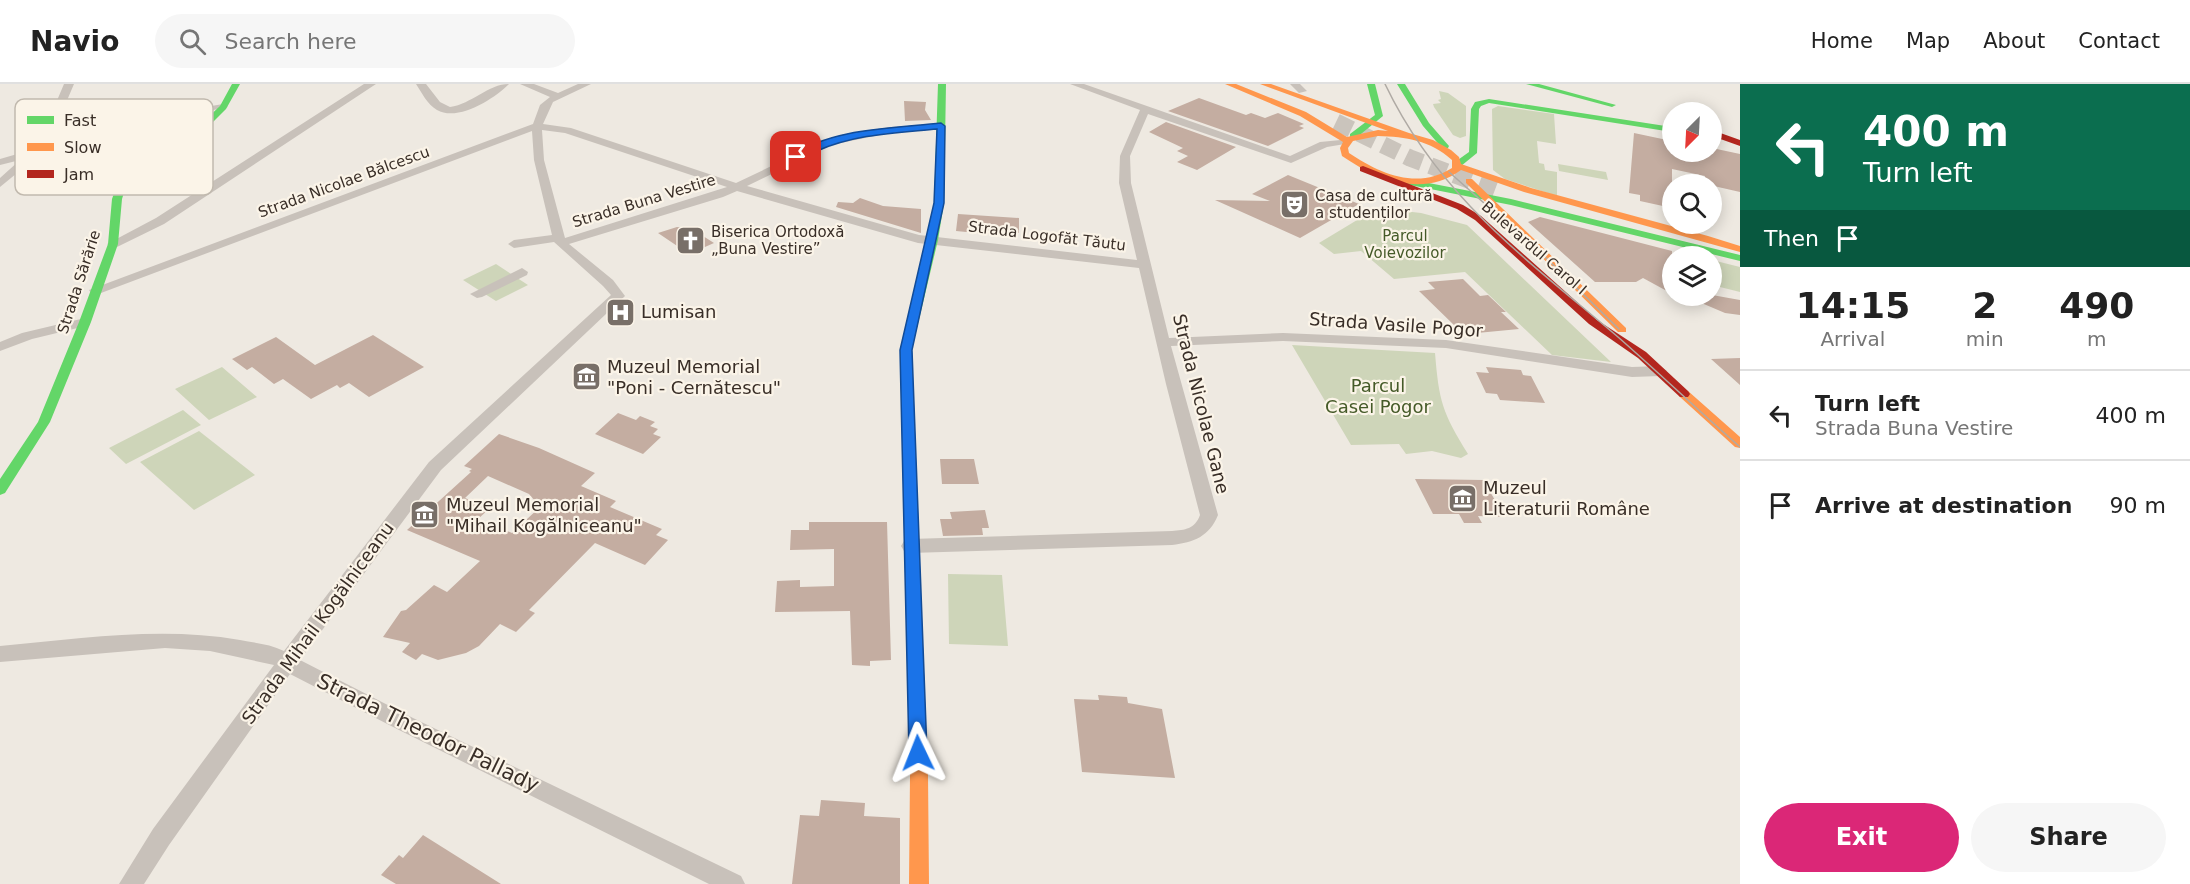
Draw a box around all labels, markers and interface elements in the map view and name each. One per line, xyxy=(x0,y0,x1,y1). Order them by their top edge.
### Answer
search box xyxy=(155,14,575,68)
text: Navio xyxy=(30,25,119,58)
icon: search xyxy=(176,25,209,58)
text: Search here xyxy=(224,29,357,54)
text: Home xyxy=(1811,29,1873,53)
text: Map xyxy=(1906,29,1950,53)
text: About xyxy=(1983,29,2045,53)
text: Contact xyxy=(2078,29,2160,53)
legend xyxy=(15,99,213,195)
north arrow xyxy=(1662,102,1722,162)
map controls xyxy=(1662,102,1722,306)
text: 400 m xyxy=(1863,107,2009,156)
icon: left xyxy=(1764,108,1842,186)
text: Fast xyxy=(64,111,96,130)
pin xyxy=(770,131,821,182)
text: Slow xyxy=(64,138,101,157)
icon: arrive xyxy=(779,140,812,173)
street label: Strada Nicolae Bălcescu xyxy=(256,143,432,221)
text: Turn left xyxy=(1863,157,1973,188)
text: Jam xyxy=(63,165,94,184)
street label: Strada Buna Vestire xyxy=(570,171,718,231)
button: search xyxy=(1662,174,1722,234)
place label: Casa de cultură a studenților xyxy=(1315,187,1433,222)
theatre icon: Casa de cultură a studenților xyxy=(1278,189,1310,221)
street label: Bulevardul Carol I xyxy=(1478,198,1590,298)
street label: Strada Logofăt Tăutu xyxy=(967,217,1127,255)
icon: arrive xyxy=(1831,222,1864,255)
place label: Biserica Ortodoxă „Buna Vestire” xyxy=(711,223,844,258)
church icon: Biserica Ortodoxă „Buna Vestire” xyxy=(674,225,706,257)
text: Then xyxy=(1764,226,1819,251)
park label: Parcul Voievozilor xyxy=(1364,227,1446,262)
street label: Strada Sărărie xyxy=(54,228,104,336)
button: layers xyxy=(1662,246,1722,306)
text: 14:15 xyxy=(1796,285,1910,326)
text: 2 xyxy=(1972,285,1997,326)
text: 490 xyxy=(2059,285,2134,326)
hospital icon: Lumisan xyxy=(604,296,636,328)
place label: Lumisan xyxy=(641,301,716,322)
street label: Strada Vasile Pogor xyxy=(1308,308,1484,341)
street label: Strada Nicolae Gane xyxy=(1169,312,1234,496)
text: Arrival xyxy=(1820,327,1885,351)
text: min xyxy=(1966,327,2004,351)
text: m xyxy=(2087,327,2107,351)
place label: Muzeul Memorial "Poni - Cernătescu" xyxy=(607,356,781,398)
museum icon: Muzeul Memorial "Poni - Cernătescu" xyxy=(570,361,602,393)
park label: Parcul Casei Pogor xyxy=(1325,375,1432,417)
text: Turn left xyxy=(1815,391,1920,416)
icon: left xyxy=(1764,399,1797,432)
text: 400 m xyxy=(2096,403,2166,428)
text: Strada Buna Vestire xyxy=(1815,416,2013,440)
place label: Muzeul Literaturii Române xyxy=(1483,477,1650,519)
museum icon: Muzeul Literaturii Române xyxy=(1446,482,1478,514)
icon: arrive xyxy=(1764,489,1797,522)
text: Arrive at destination xyxy=(1815,493,2072,518)
text: 90 m xyxy=(2110,493,2166,518)
place label: Muzeul Memorial "Mihail Kogălniceanu" xyxy=(446,494,642,536)
museum icon: Muzeul Memorial "Mihail Kogălniceanu" xyxy=(409,499,441,531)
street label: Strada Mihail Kogălniceanu xyxy=(237,518,398,728)
street label: Strada Theodor Pallady xyxy=(313,669,543,797)
position arrow xyxy=(886,721,950,785)
button: Exit xyxy=(1764,803,1959,872)
button: Share xyxy=(1971,803,2166,872)

